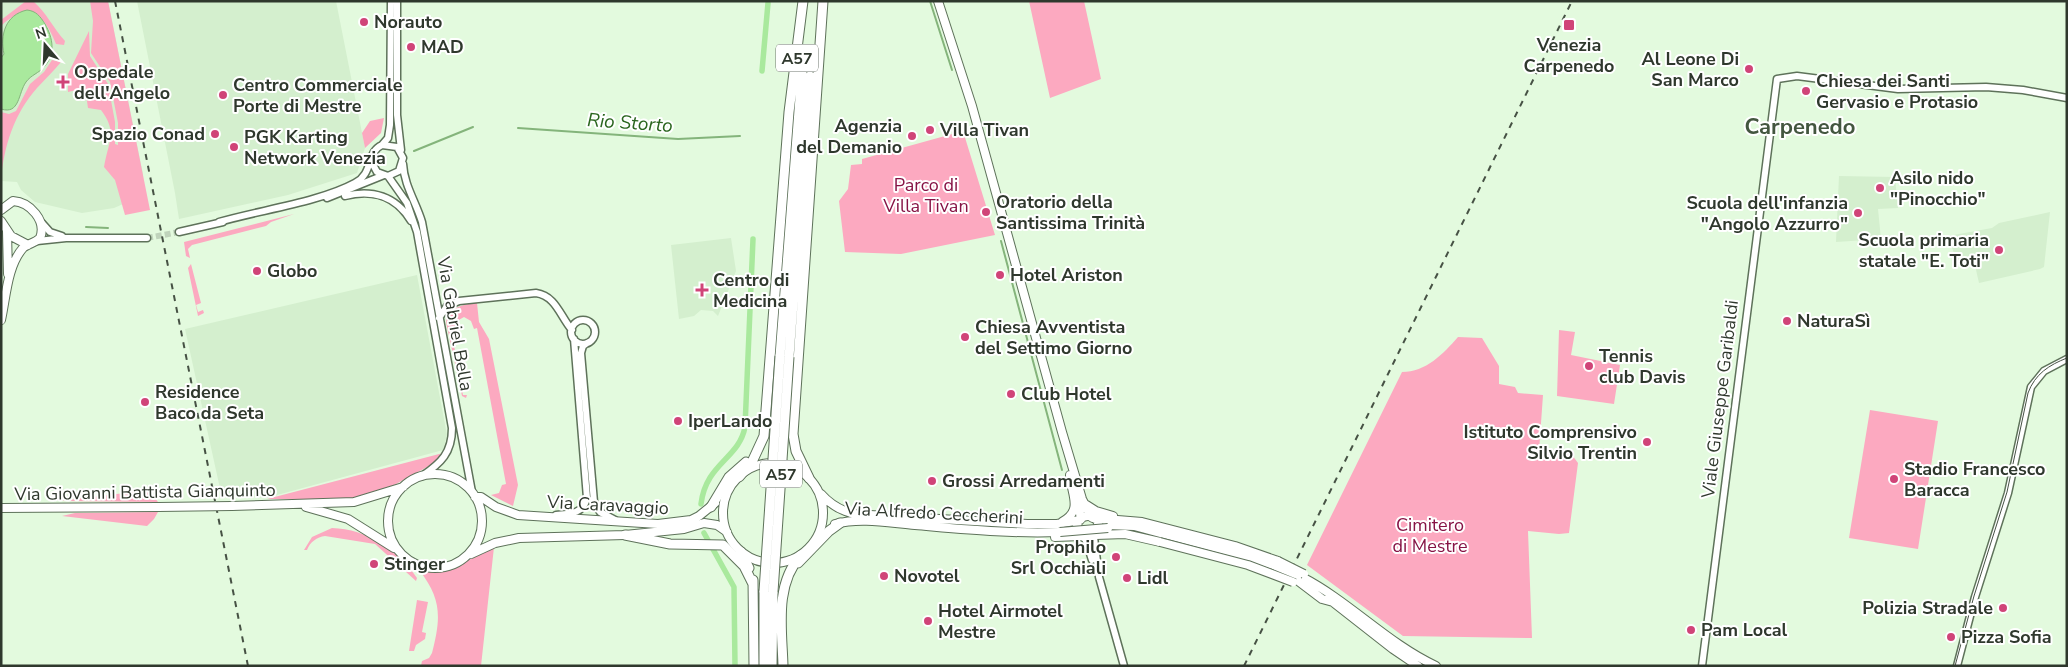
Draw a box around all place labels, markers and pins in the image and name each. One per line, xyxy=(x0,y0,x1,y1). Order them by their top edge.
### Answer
place label: Norauto xyxy=(374,10,442,34)
marker: Norauto xyxy=(358,16,370,28)
marker: Venezia Carpenedo xyxy=(1562,18,1576,32)
place label: Venezia Carpenedo xyxy=(1524,33,1614,78)
place label: MAD xyxy=(421,35,464,59)
marker: MAD xyxy=(405,41,417,53)
place label: Al Leone Di San Marco xyxy=(1641,47,1739,92)
place label: Ospedale dell'Angelo xyxy=(74,60,170,105)
marker: Al Leone Di San Marco xyxy=(1743,63,1755,75)
place label: Chiesa dei Santi Gervasio e Protasio xyxy=(1816,69,1978,114)
place label: Centro Commerciale Porte di Mestre xyxy=(233,73,403,118)
marker: Ospedale dell'Angelo xyxy=(56,75,70,89)
marker: Chiesa dei Santi Gervasio e Protasio xyxy=(1800,85,1812,97)
marker: Centro Commerciale Porte di Mestre xyxy=(217,89,229,101)
place label: Agenzia del Demanio xyxy=(796,114,902,159)
place label: Villa Tivan xyxy=(939,118,1029,142)
place label: Spazio Conad xyxy=(92,122,205,146)
marker: Villa Tivan xyxy=(924,124,936,136)
place label: PGK Karting Network Venezia xyxy=(244,125,386,170)
marker: Spazio Conad xyxy=(209,128,221,140)
marker: Agenzia del Demanio xyxy=(906,130,918,142)
marker: PGK Karting Network Venezia xyxy=(228,141,240,153)
place label: Asilo nido "Pinocchio" xyxy=(1890,166,1986,211)
marker: Asilo nido "Pinocchio" xyxy=(1874,182,1886,194)
place label: Oratorio della Santissima Trinità xyxy=(996,190,1145,235)
place label: Scuola dell'infanzia "Angolo Azzurro" xyxy=(1686,191,1848,236)
marker: Oratorio della Santissima Trinità xyxy=(980,206,992,218)
marker: Scuola dell'infanzia "Angolo Azzurro" xyxy=(1852,207,1864,219)
place label: Scuola primaria statale "E. Toti" xyxy=(1858,228,1989,273)
marker: Scuola primaria statale "E. Toti" xyxy=(1993,244,2005,256)
place label: Globo xyxy=(267,259,317,283)
place label: Hotel Ariston xyxy=(1010,263,1123,287)
marker: Globo xyxy=(251,265,263,277)
place label: Centro di Medicina xyxy=(713,268,789,313)
marker: Hotel Ariston xyxy=(994,269,1006,281)
marker: Centro di Medicina xyxy=(695,283,709,297)
place label: NaturaSì xyxy=(1797,309,1870,333)
place label: Chiesa Avventista del Settimo Giorno xyxy=(975,315,1132,360)
marker: NaturaSì xyxy=(1781,315,1793,327)
marker: Chiesa Avventista del Settimo Giorno xyxy=(959,331,971,343)
place label: Tennis club Davis xyxy=(1599,344,1686,389)
marker: Tennis club Davis xyxy=(1583,360,1595,372)
place label: Residence Baco da Seta xyxy=(155,380,264,425)
place label: Club Hotel xyxy=(1021,382,1112,406)
marker: Club Hotel xyxy=(1005,388,1017,400)
marker: Residence Baco da Seta xyxy=(139,396,151,408)
place label: IperLando xyxy=(688,409,772,433)
marker: IperLando xyxy=(672,415,684,427)
place label: Istituto Comprensivo Silvio Trentin xyxy=(1464,420,1637,465)
marker: Istituto Comprensivo Silvio Trentin xyxy=(1641,436,1653,448)
place label: Stadio Francesco Baracca xyxy=(1904,457,2045,502)
place label: Grossi Arredamenti xyxy=(942,469,1105,493)
marker: Stadio Francesco Baracca xyxy=(1888,473,1900,485)
marker: Grossi Arredamenti xyxy=(926,475,938,487)
place label: Prophilo Srl Occhiali xyxy=(1011,535,1106,580)
marker: Prophilo Srl Occhiali xyxy=(1110,551,1122,563)
place label: Stinger xyxy=(384,552,445,576)
marker: Stinger xyxy=(368,558,380,570)
place label: Novotel xyxy=(894,564,960,588)
place label: Lidl xyxy=(1137,566,1169,590)
marker: Novotel xyxy=(878,570,890,582)
marker: Lidl xyxy=(1121,572,1133,584)
place label: Polizia Stradale xyxy=(1862,596,1993,620)
place label: Hotel Airmotel Mestre xyxy=(938,599,1063,644)
marker: Polizia Stradale xyxy=(1997,602,2009,614)
marker: Hotel Airmotel Mestre xyxy=(922,615,934,627)
place label: Pam Local xyxy=(1701,618,1787,642)
marker: Pam Local xyxy=(1685,624,1697,636)
place label: Pizza Sofia xyxy=(1961,625,2052,649)
marker: Pizza Sofia xyxy=(1945,631,1957,643)

